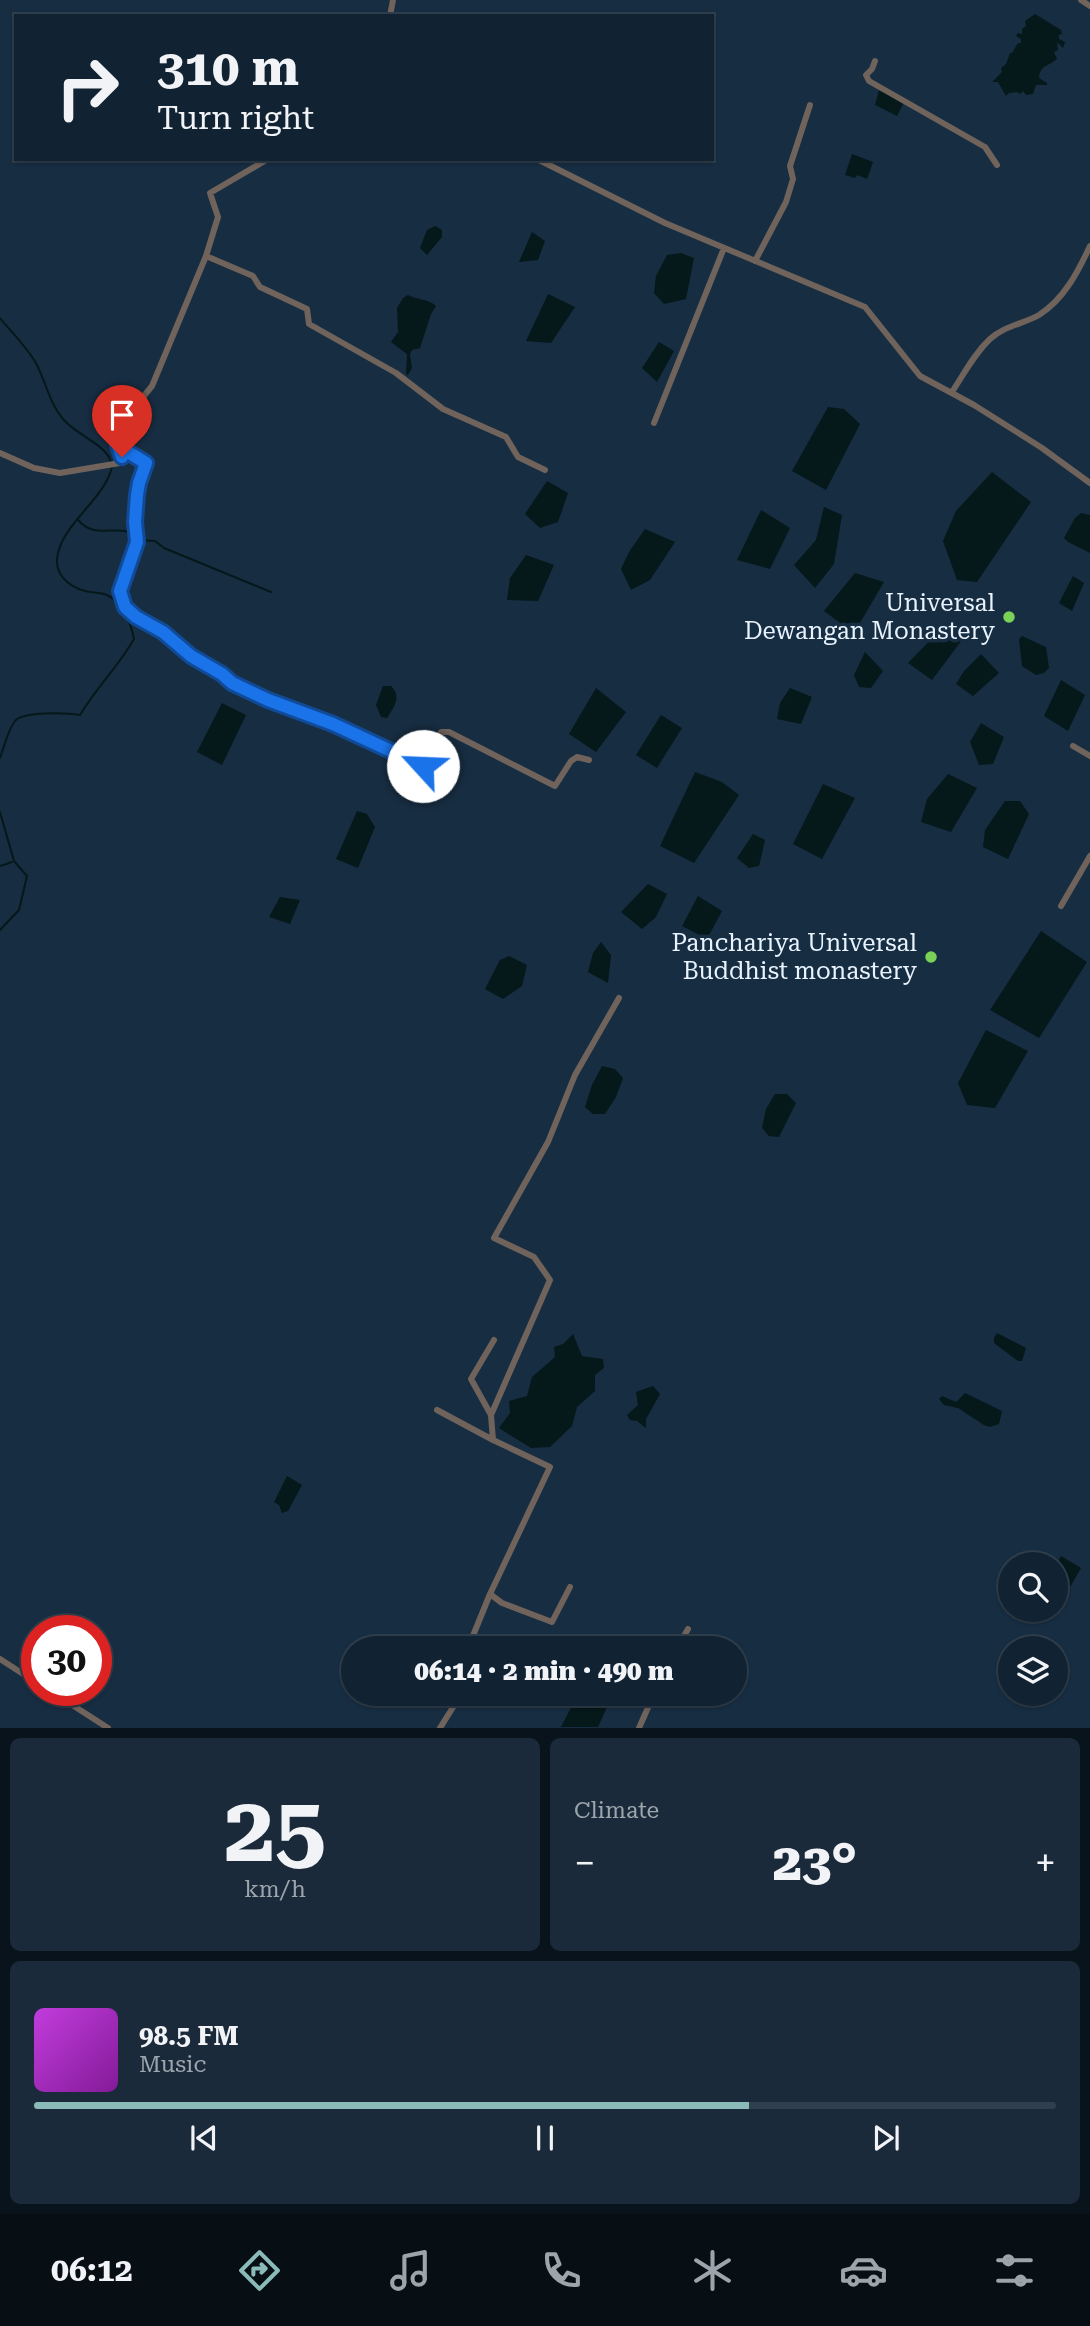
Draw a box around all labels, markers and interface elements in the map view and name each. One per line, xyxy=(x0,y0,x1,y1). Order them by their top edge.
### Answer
text: 310 m xyxy=(157,40,299,97)
icon: right xyxy=(42,42,133,133)
text: Turn right xyxy=(157,99,314,137)
pin xyxy=(92,385,152,457)
icon: arrive xyxy=(103,396,141,434)
place label: Universal Dewangan Monastery xyxy=(744,589,996,645)
marker: Universal Dewangan Monastery xyxy=(1001,609,1017,625)
position arrow xyxy=(386,729,460,803)
place label: Panchariya Universal Buddhist monastery xyxy=(671,929,918,985)
marker: Panchariya Universal Buddhist monastery xyxy=(923,949,939,965)
map controls xyxy=(998,1552,1068,1706)
button: search xyxy=(998,1552,1068,1622)
speed limit sign: 30 xyxy=(21,1615,112,1706)
button: layers xyxy=(998,1636,1068,1706)
text: 06:14 · 2 min · 490 m xyxy=(414,1656,674,1686)
text: 25 xyxy=(224,1777,326,1883)
text: Climate xyxy=(574,1797,659,1824)
text: 23° xyxy=(773,1832,857,1893)
text: − xyxy=(574,1841,595,1885)
text: + xyxy=(1035,1841,1056,1885)
text: km/h xyxy=(244,1876,306,1903)
text: 98.5 FM xyxy=(139,2021,239,2051)
text: Music xyxy=(139,2051,206,2078)
icon: previous xyxy=(185,2119,223,2157)
icon: pause xyxy=(526,2119,564,2157)
icon: next xyxy=(867,2119,905,2157)
icon: directions xyxy=(235,2246,284,2295)
icon: music xyxy=(386,2246,435,2295)
icon: phone xyxy=(537,2246,586,2295)
icon: climate xyxy=(688,2246,737,2295)
icon: car xyxy=(839,2246,888,2295)
icon: filters xyxy=(990,2246,1039,2295)
text: 06:12 xyxy=(51,2251,133,2289)

